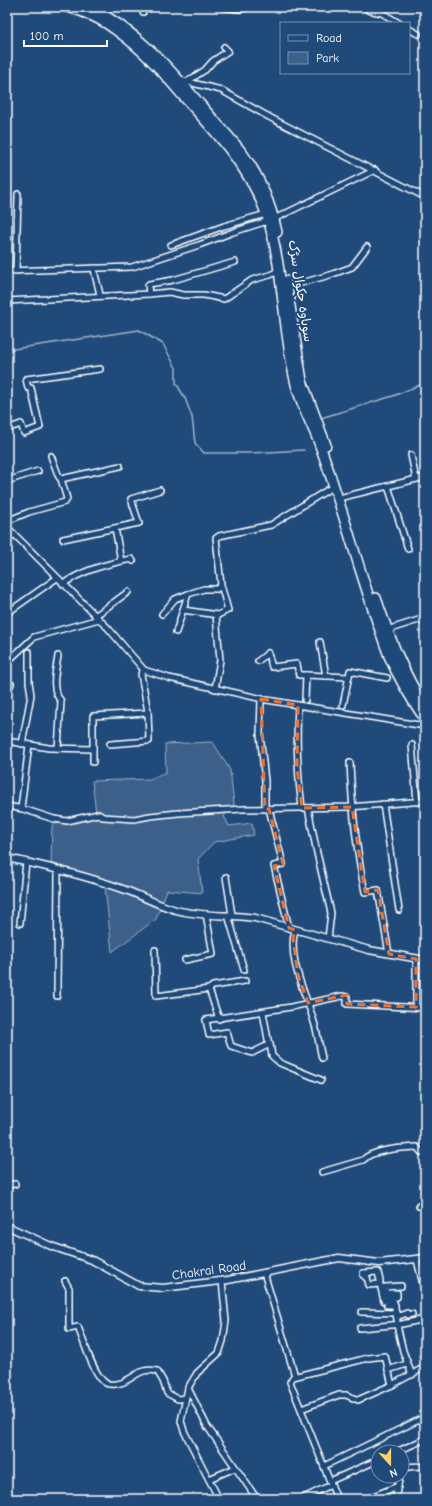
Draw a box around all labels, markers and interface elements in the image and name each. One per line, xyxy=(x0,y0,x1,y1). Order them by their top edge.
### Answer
scale bar xyxy=(24,22,107,48)
legend xyxy=(280,22,410,74)
text: 100 m xyxy=(30,29,63,43)
text: Road xyxy=(316,31,342,45)
text: Park xyxy=(316,51,339,65)
street label: سوہاوہ چکوال سڑک xyxy=(284,239,316,343)
street label: Chakral Road xyxy=(171,1257,247,1283)
north arrow xyxy=(370,1444,410,1484)
text: N xyxy=(388,1466,399,1480)

